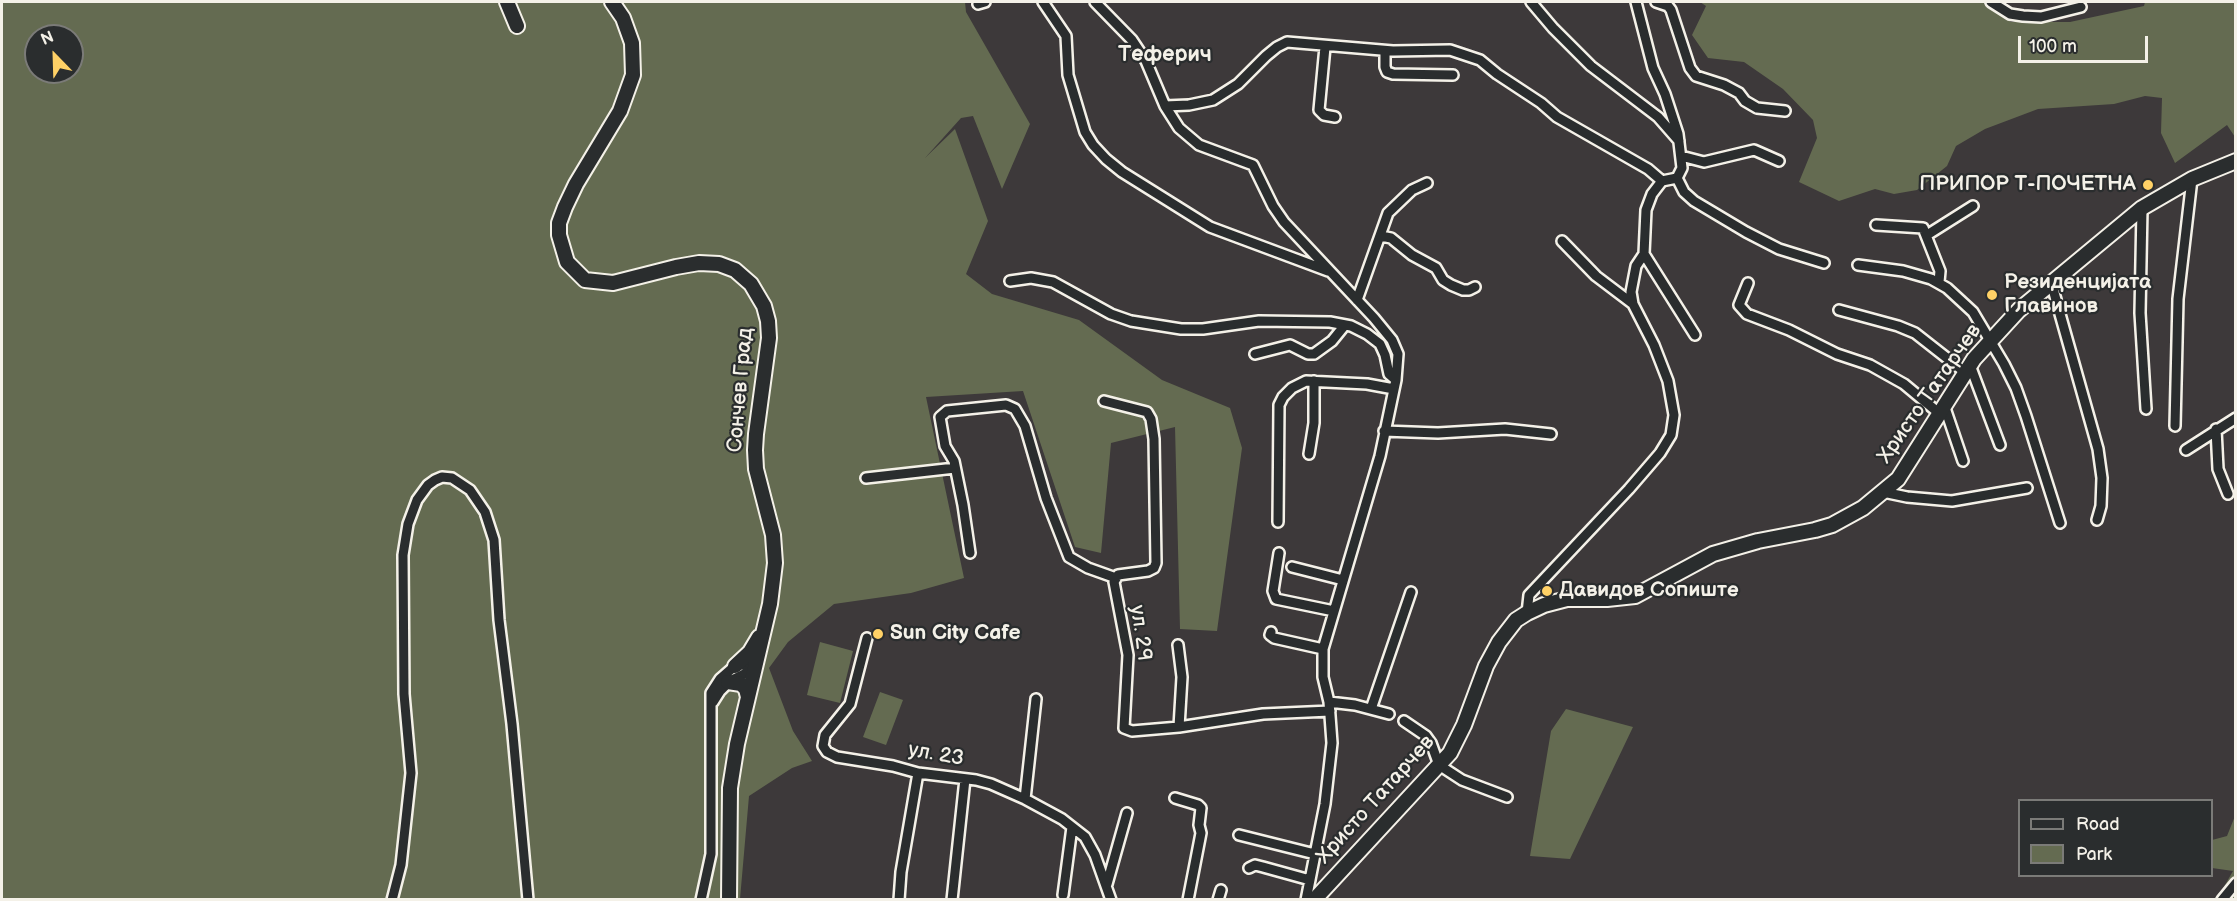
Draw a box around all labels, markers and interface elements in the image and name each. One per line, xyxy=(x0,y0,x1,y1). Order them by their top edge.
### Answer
north arrow xyxy=(24,24,84,84)
scale bar xyxy=(2021,24,2152,62)
text: N xyxy=(38,28,57,50)
text: 100 m xyxy=(2029,36,2077,57)
district label: Теферич xyxy=(1118,42,1212,68)
place label: ПРИПОР Т-ПОЧЕТНА xyxy=(1919,172,2136,198)
marker: ПРИПОР Т-ПОЧЕТНА xyxy=(2141,178,2155,192)
place label: Резиденцијата Главинов xyxy=(2004,270,2151,320)
marker: Резиденцијата Главинов xyxy=(1985,288,1999,302)
street label: Христо Татарчев xyxy=(1873,319,1987,469)
street label: Сончев Град xyxy=(723,327,759,453)
place label: Давидов Сопиште xyxy=(1559,578,1739,604)
marker: Давидов Сопиште xyxy=(1540,584,1554,598)
street label: ул. 29 xyxy=(1124,604,1156,662)
place label: Sun City Cafe xyxy=(890,621,1021,647)
marker: Sun City Cafe xyxy=(871,627,885,641)
street label: Христо Татарчев xyxy=(1312,731,1440,869)
street label: ул. 23 xyxy=(906,738,966,772)
legend xyxy=(2018,799,2213,877)
text: Road xyxy=(2076,814,2120,835)
text: Park xyxy=(2076,844,2112,865)

